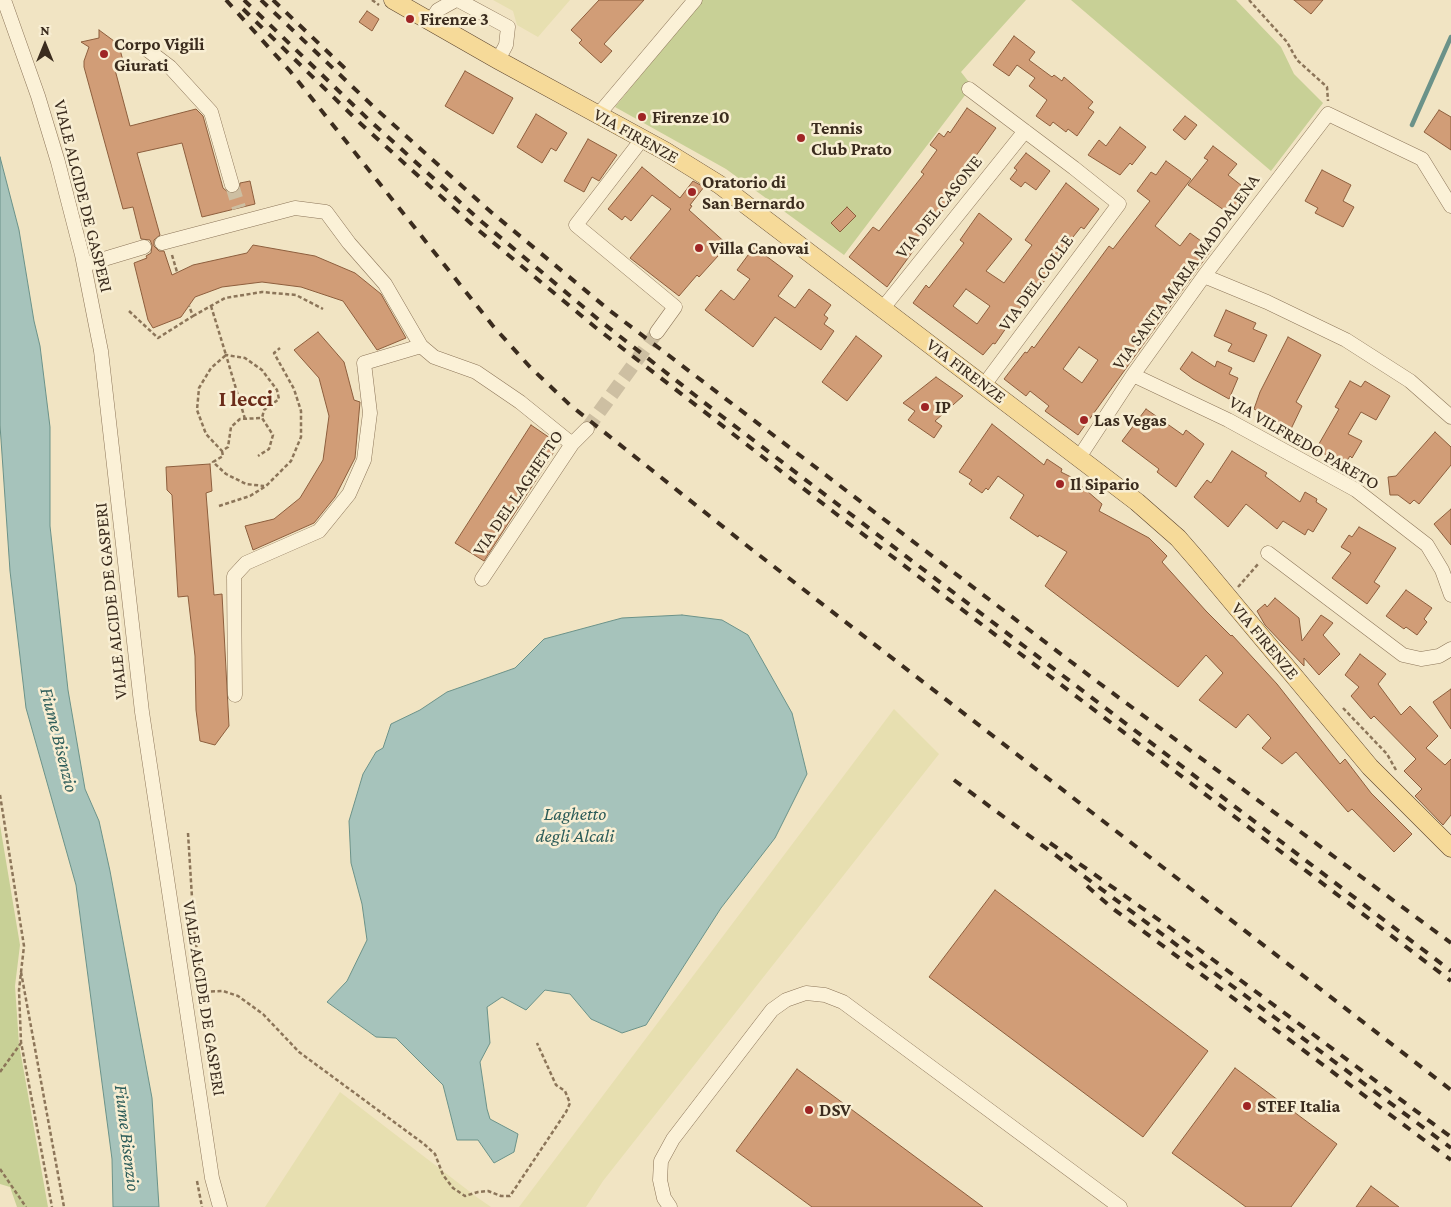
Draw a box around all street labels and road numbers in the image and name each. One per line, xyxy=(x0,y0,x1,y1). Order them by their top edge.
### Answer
street label: VIALE ALCIDE DE GASPERI xyxy=(49,97,117,295)
street label: VIA FIRENZE xyxy=(589,104,683,168)
street label: VIA DEL CASONE xyxy=(891,151,987,263)
street label: VIA SANTA MARIA MADDALENA xyxy=(1108,170,1264,374)
street label: VIA DEL COLLE xyxy=(994,231,1078,335)
street label: VIA FIRENZE xyxy=(922,334,1010,408)
street label: VIA VILFREDO PARETO xyxy=(1225,391,1383,495)
street label: VIA DEL LAGHETTO xyxy=(468,426,568,560)
street label: VIALE ALCIDE DE GASPERI xyxy=(90,502,132,700)
street label: VIA FIRENZE xyxy=(1226,598,1304,684)
street label: VIALE ALCIDE DE GASPERI xyxy=(178,899,230,1097)

